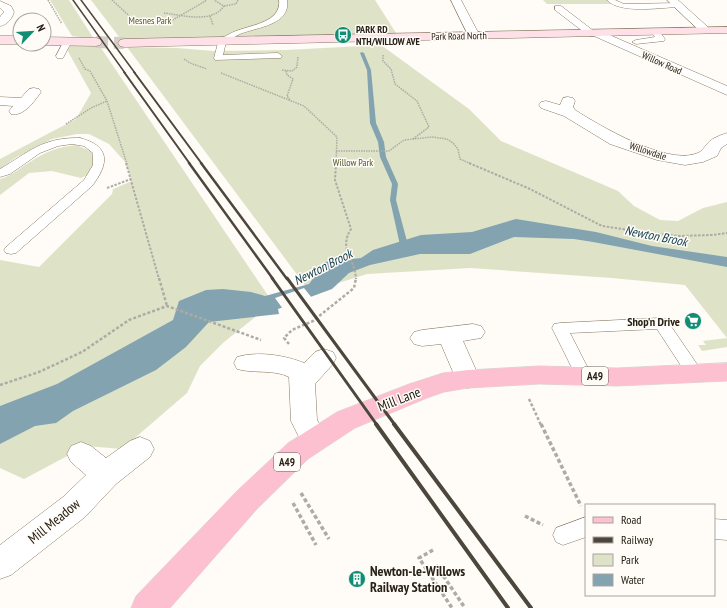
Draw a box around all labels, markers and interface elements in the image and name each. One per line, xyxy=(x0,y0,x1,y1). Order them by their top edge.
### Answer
north arrow xyxy=(12,12,52,52)
park label: Mesnes Park xyxy=(129,14,171,27)
text: N xyxy=(33,22,49,33)
place label: PARK RD NTH/WILLOW AVE xyxy=(356,23,420,48)
bus stop icon: PARK RD NTH/WILLOW AVE xyxy=(333,25,353,45)
street label: Park Road North xyxy=(431,29,487,43)
street label: Willow Road xyxy=(640,48,684,78)
street label: Willowdale xyxy=(628,139,668,163)
park label: Willow Park xyxy=(333,156,373,169)
water label: Newton Brook xyxy=(623,222,691,251)
water label: Newton Brook xyxy=(291,244,357,289)
supermarket icon: Shop'n Drive xyxy=(683,311,703,331)
place label: Shop'n Drive xyxy=(627,314,680,329)
road number: A49 xyxy=(582,367,608,385)
street label: Mill Lane xyxy=(375,383,423,415)
road number: A49 xyxy=(274,453,300,471)
street label: Mill Meadow xyxy=(24,494,84,548)
legend xyxy=(585,504,715,596)
text: Road xyxy=(621,512,641,527)
text: Railway xyxy=(621,532,654,547)
text: Park xyxy=(621,552,639,567)
place label: Newton-le-Willows Railway Station xyxy=(370,562,465,596)
building icon: Newton-le-Willows Railway Station xyxy=(347,569,367,589)
text: Water xyxy=(621,572,646,587)

